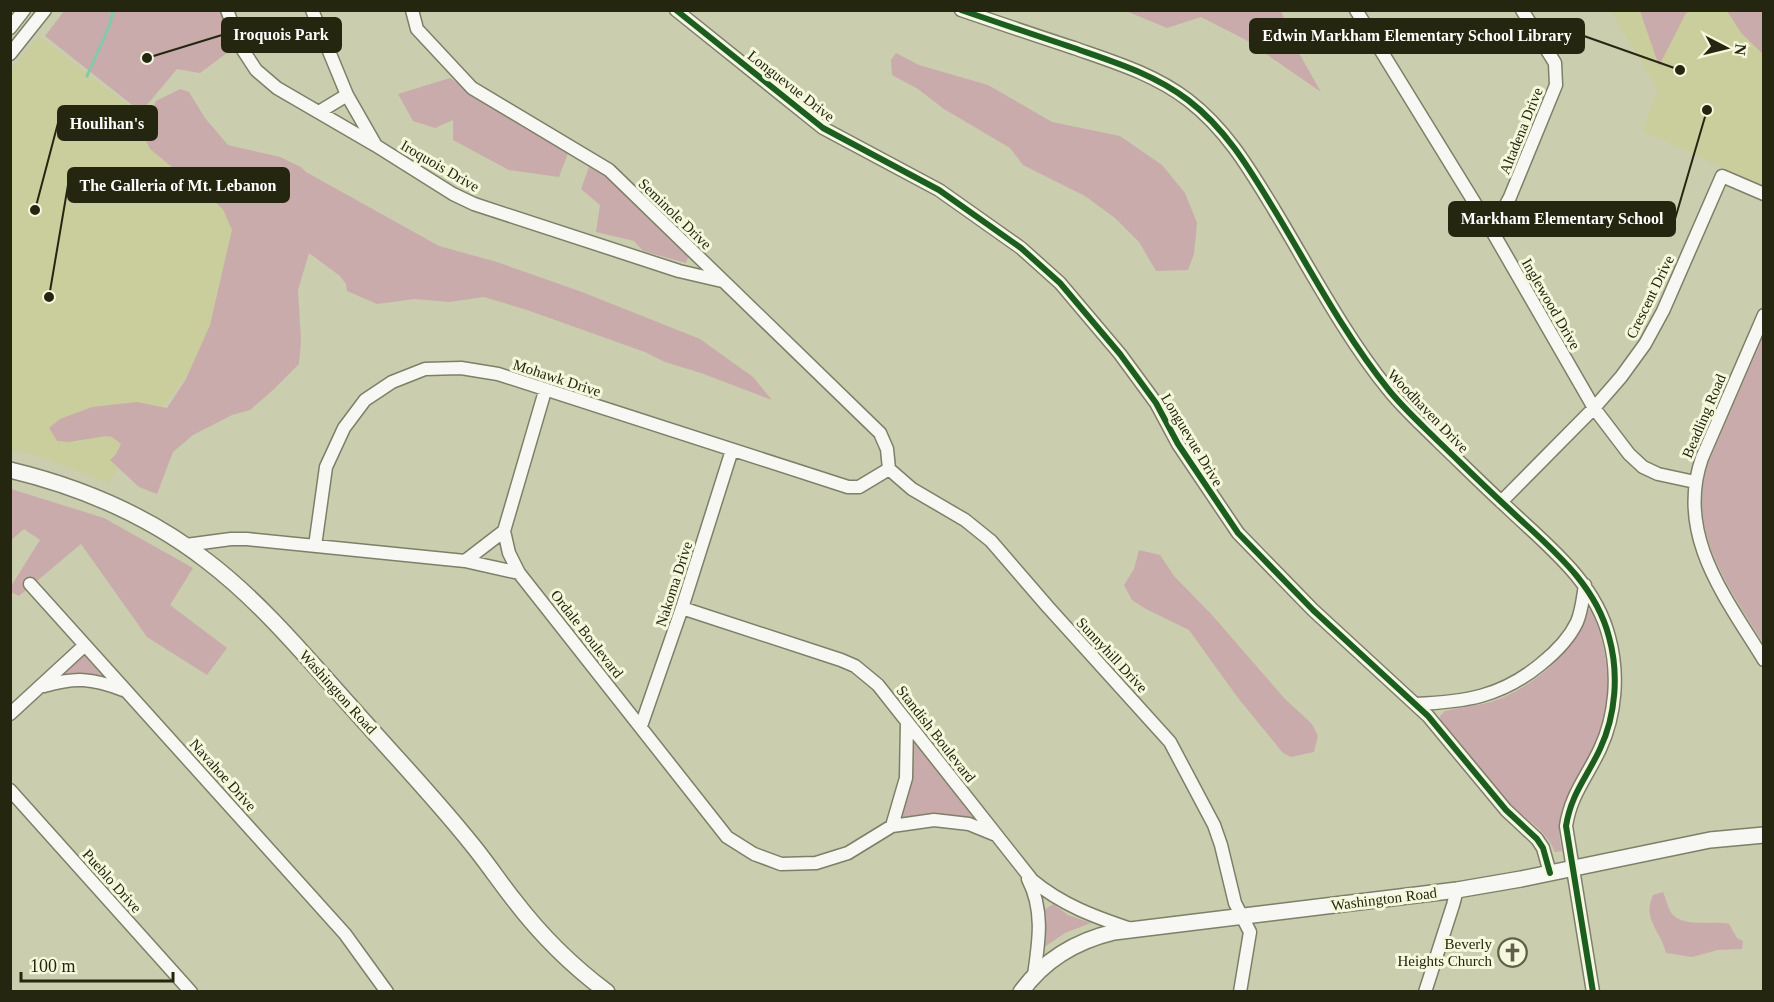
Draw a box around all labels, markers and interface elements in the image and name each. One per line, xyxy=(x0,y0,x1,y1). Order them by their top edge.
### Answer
callout: Iroquois Park xyxy=(222,18,341,52)
north arrow xyxy=(1696,18,1756,78)
callout: Edwin Markham Elementary School Library xyxy=(1250,19,1584,53)
text: Iroquois Park xyxy=(233,26,329,44)
text: Edwin Markham Elementary School Library xyxy=(1262,27,1572,45)
text: N xyxy=(1731,43,1750,57)
street label: Longuevue Drive xyxy=(745,47,838,125)
street label: Altadena Drive xyxy=(1496,85,1546,177)
callout: Houlihan's xyxy=(58,106,157,140)
text: Houlihan's xyxy=(70,115,144,132)
street label: Iroquois Drive xyxy=(398,137,482,195)
callout: The Galleria of Mt. Lebanon xyxy=(68,168,289,202)
street label: Seminole Drive xyxy=(635,175,715,253)
text: The Galleria of Mt. Lebanon xyxy=(80,177,277,194)
callout: Markham Elementary School xyxy=(1449,202,1675,236)
text: Markham Elementary School xyxy=(1461,210,1664,228)
street label: Crescent Drive xyxy=(1623,253,1677,341)
street label: Inglewood Drive xyxy=(1519,256,1584,352)
street label: Mohawk Drive xyxy=(511,356,603,400)
street label: Woodhaven Drive xyxy=(1384,366,1472,456)
street label: Beadling Road xyxy=(1679,371,1729,460)
street label: Longuevue Drive xyxy=(1158,391,1226,490)
street label: Nakoma Drive xyxy=(653,539,695,629)
street label: Ordale Boulevard xyxy=(548,587,627,681)
street label: Sunnyhill Drive xyxy=(1073,614,1151,696)
street label: Washington Road xyxy=(296,647,380,737)
street label: Standish Boulevard xyxy=(893,683,979,786)
street label: Navahoe Drive xyxy=(187,736,260,814)
street label: Pueblo Drive xyxy=(79,846,145,916)
street label: Washington Road xyxy=(1330,884,1438,913)
place label: Beverly Heights Church xyxy=(1397,936,1492,969)
church icon: Beverly Heights Church xyxy=(1497,937,1529,969)
scale bar xyxy=(21,945,172,983)
text: 100 m xyxy=(30,956,76,976)

